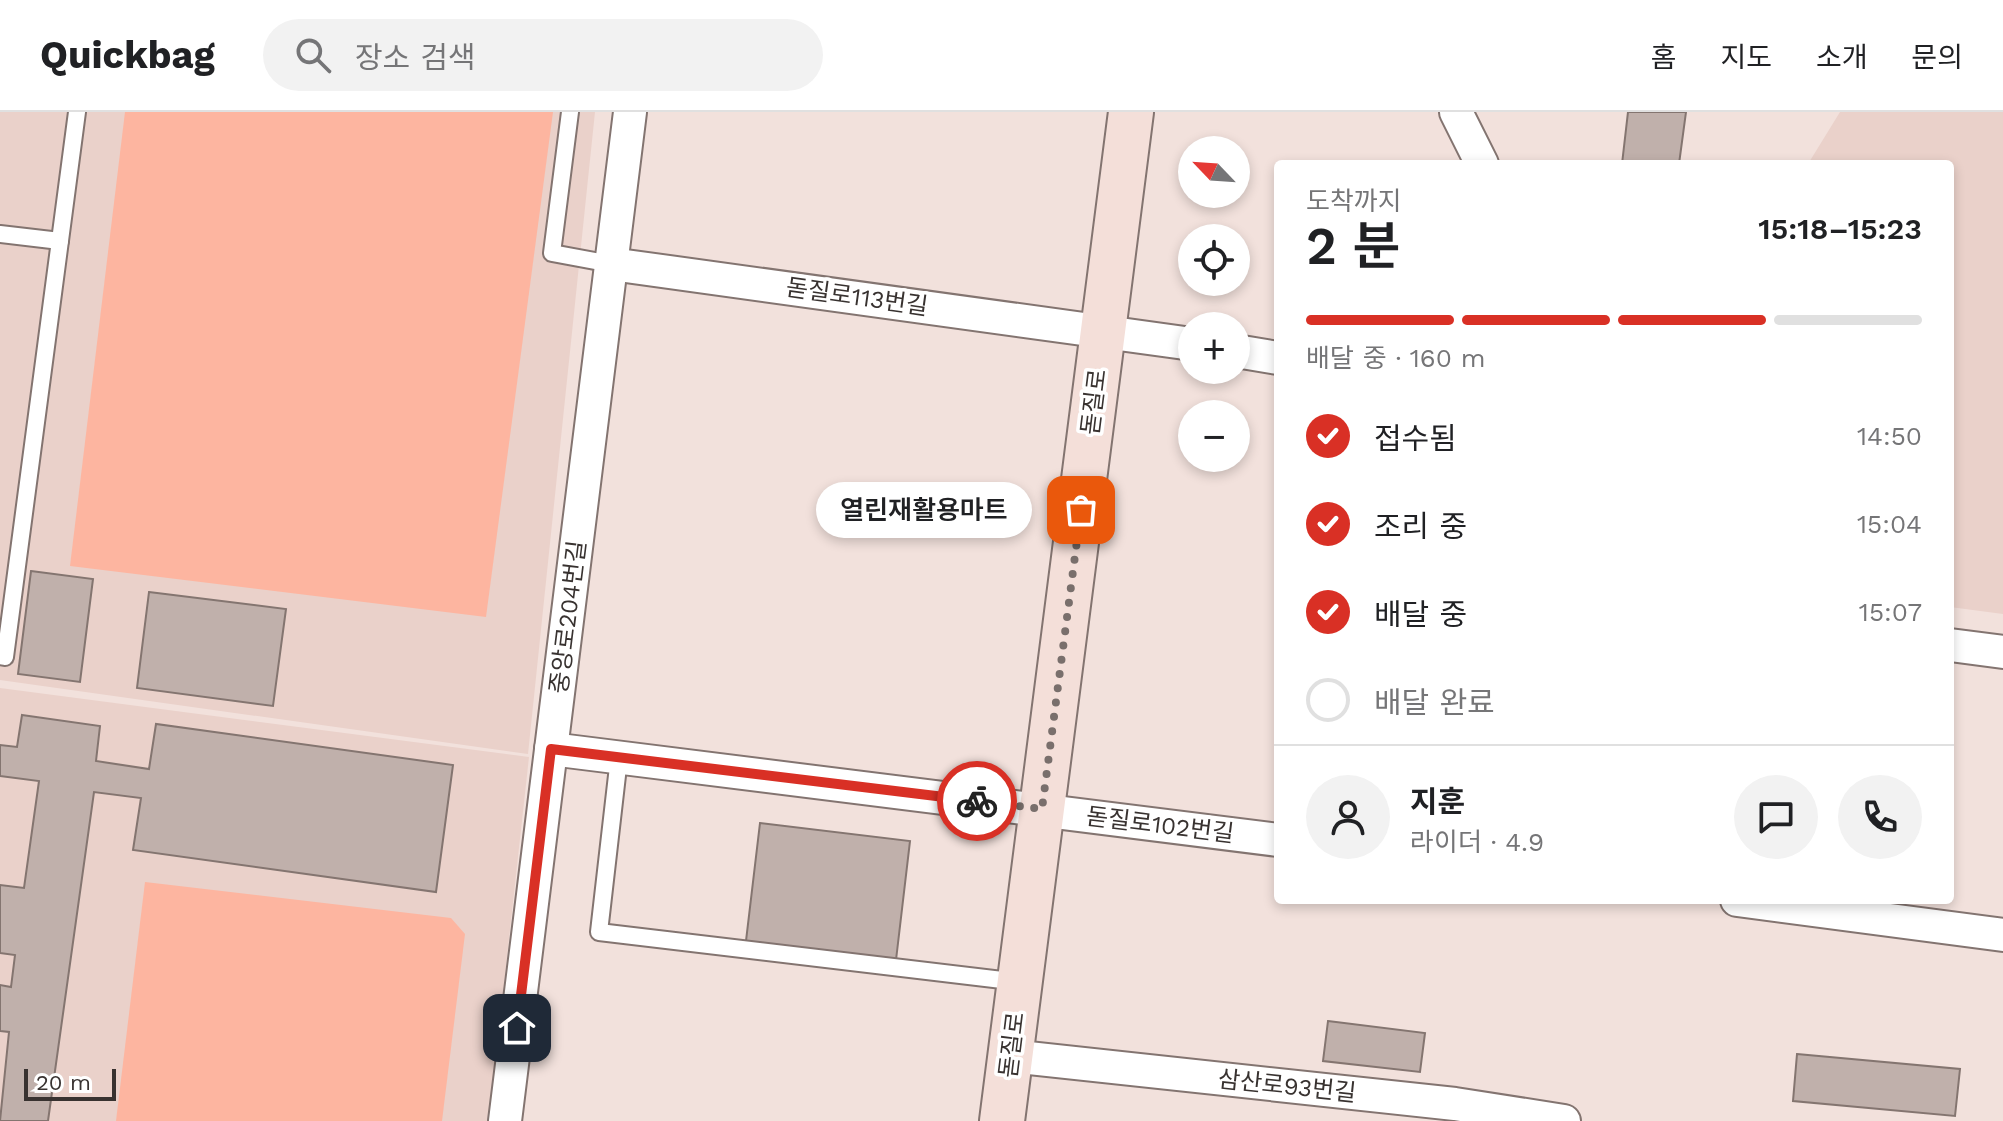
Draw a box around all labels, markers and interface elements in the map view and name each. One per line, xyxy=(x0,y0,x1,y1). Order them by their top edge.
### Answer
search box xyxy=(263,19,823,91)
text: Quickbag xyxy=(40,33,215,77)
icon: search xyxy=(291,33,335,77)
text: 장소 검색 xyxy=(355,40,476,75)
text: 홈 xyxy=(1651,41,1676,74)
text: 지도 xyxy=(1720,41,1772,74)
text: 소개 xyxy=(1816,41,1867,74)
text: 문의 xyxy=(1911,41,1963,74)
north arrow xyxy=(1178,136,1250,208)
map controls xyxy=(1178,136,1250,472)
text: 도착까지 xyxy=(1306,186,1402,216)
text: 15:18–15:23 xyxy=(1758,211,1922,246)
text: 2 분 xyxy=(1306,216,1400,277)
button: locate xyxy=(1178,224,1250,296)
street label: 돋질로113번길 xyxy=(784,273,930,321)
button: + xyxy=(1178,312,1250,384)
text: 배달 중 · 160 m xyxy=(1306,343,1485,373)
street label: 돋질로 xyxy=(1076,367,1112,437)
button: − xyxy=(1178,400,1250,472)
icon: check xyxy=(1306,414,1350,458)
text: 접수됨 xyxy=(1374,421,1457,456)
text: 14:50 xyxy=(1857,421,1922,451)
pin xyxy=(1047,476,1115,544)
callout: 열린재활용마트 xyxy=(817,482,1033,538)
icon: bag xyxy=(1059,488,1103,532)
text: 열린재활용마트 xyxy=(840,495,1008,525)
icon: check xyxy=(1306,502,1350,546)
text: 조리 중 xyxy=(1374,509,1467,544)
text: 15:04 xyxy=(1857,509,1922,539)
street label: 중앙로204번길 xyxy=(545,539,591,695)
icon: check xyxy=(1306,590,1350,634)
text: 배달 중 xyxy=(1374,597,1467,632)
text: 15:07 xyxy=(1859,597,1922,627)
text: 배달 완료 xyxy=(1374,685,1495,720)
courier xyxy=(937,761,1017,841)
button: person xyxy=(1306,775,1390,859)
button: chat xyxy=(1734,775,1818,859)
button: phone xyxy=(1838,775,1922,859)
icon: bike xyxy=(955,779,999,823)
text: 지훈 xyxy=(1410,784,1465,819)
street label: 돋질로102번길 xyxy=(1085,802,1235,848)
text: 라이더 · 4.9 xyxy=(1410,827,1544,857)
pin xyxy=(483,994,551,1062)
icon: home xyxy=(495,1006,539,1050)
street label: 돋질로 xyxy=(994,1010,1030,1080)
scale bar xyxy=(24,1065,116,1101)
street label: 삼산로93번길 xyxy=(1217,1065,1357,1107)
text: 20 m xyxy=(36,1070,91,1095)

